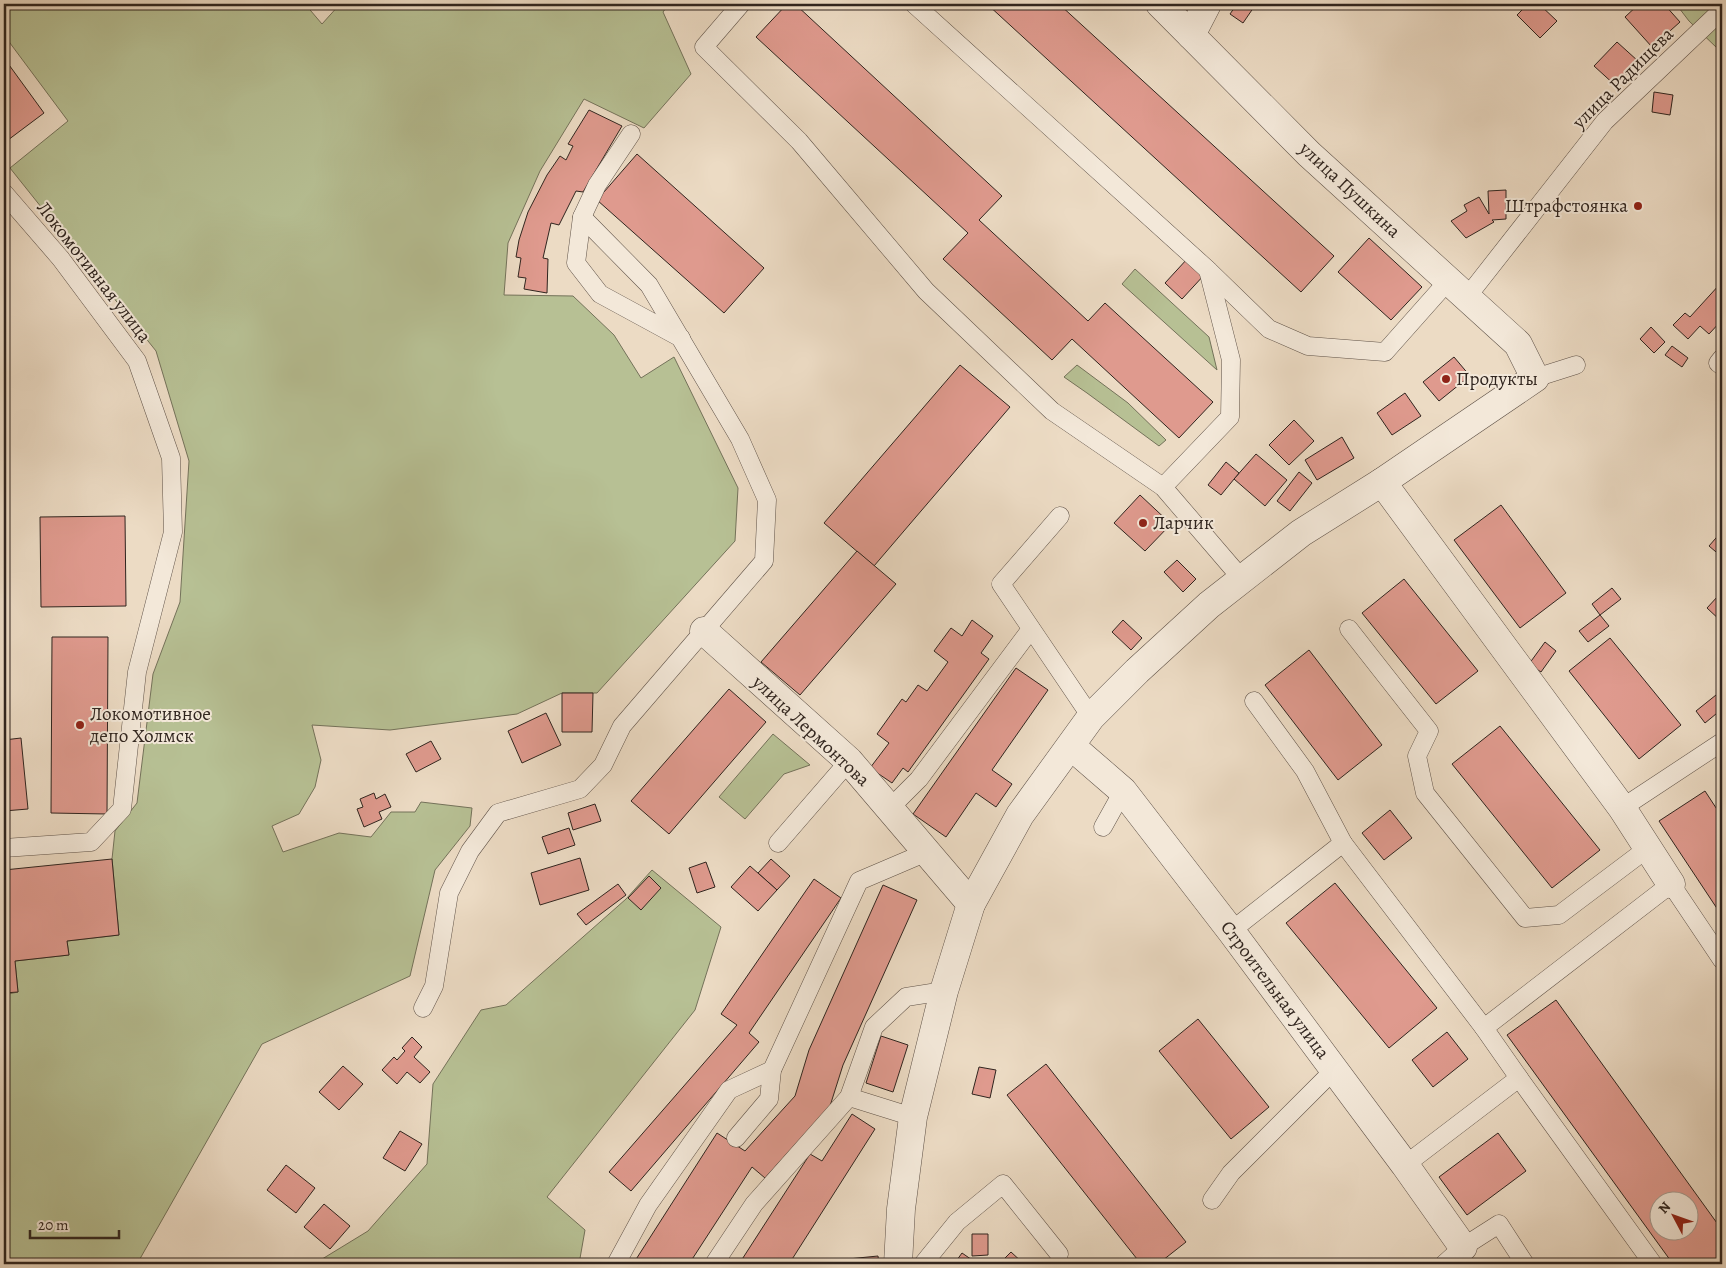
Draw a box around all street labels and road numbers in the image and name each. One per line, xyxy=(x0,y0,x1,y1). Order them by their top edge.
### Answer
street label: улица Радищева xyxy=(1566,21,1680,135)
street label: улица Пушкина xyxy=(1293,135,1407,244)
street label: Локомотивная улица xyxy=(31,196,158,348)
street label: улица Лермонтова xyxy=(746,669,876,793)
street label: Строительная улица xyxy=(1214,915,1336,1065)

